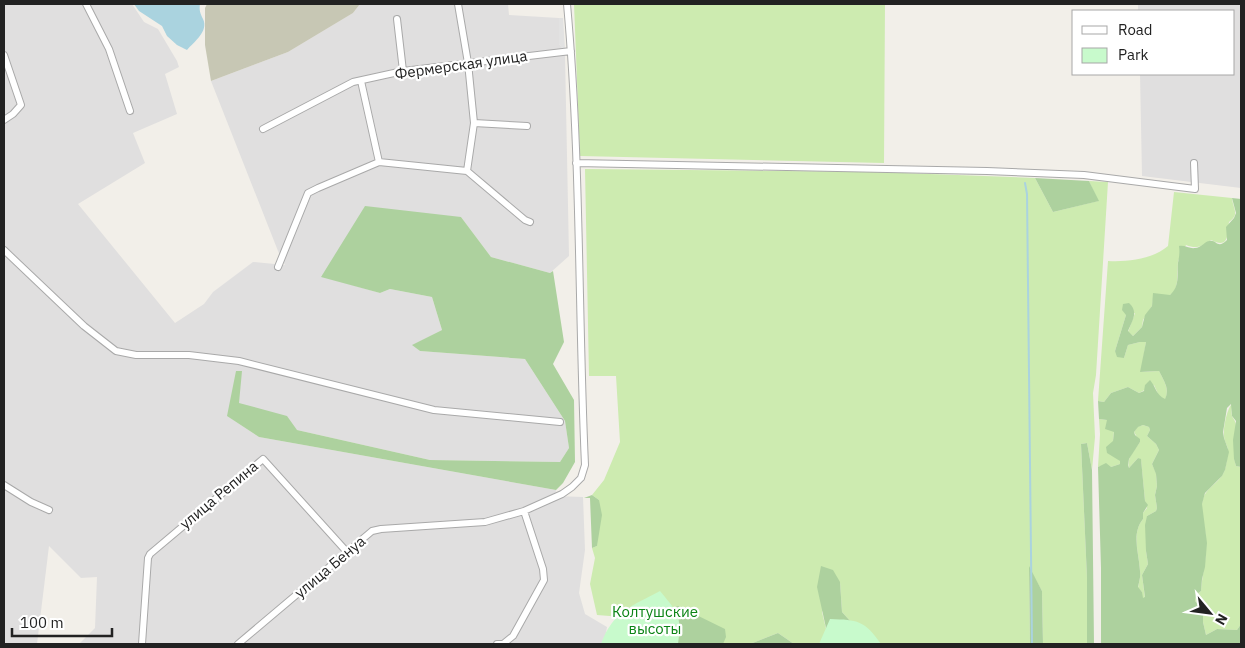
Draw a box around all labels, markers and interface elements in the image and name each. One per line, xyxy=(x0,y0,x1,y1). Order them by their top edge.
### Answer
legend xyxy=(1072,10,1235,75)
text: Road xyxy=(1118,20,1153,39)
text: Park xyxy=(1118,45,1148,64)
street label: Фермерская улица xyxy=(393,46,528,83)
street label: улица Репина xyxy=(176,456,262,533)
street label: улица Бенуа xyxy=(290,531,369,602)
north arrow xyxy=(1185,588,1235,638)
park label: Колтушские высоты xyxy=(612,602,698,638)
scale bar xyxy=(12,606,112,638)
text: N xyxy=(1211,611,1232,628)
text: 100 m xyxy=(20,613,64,632)

